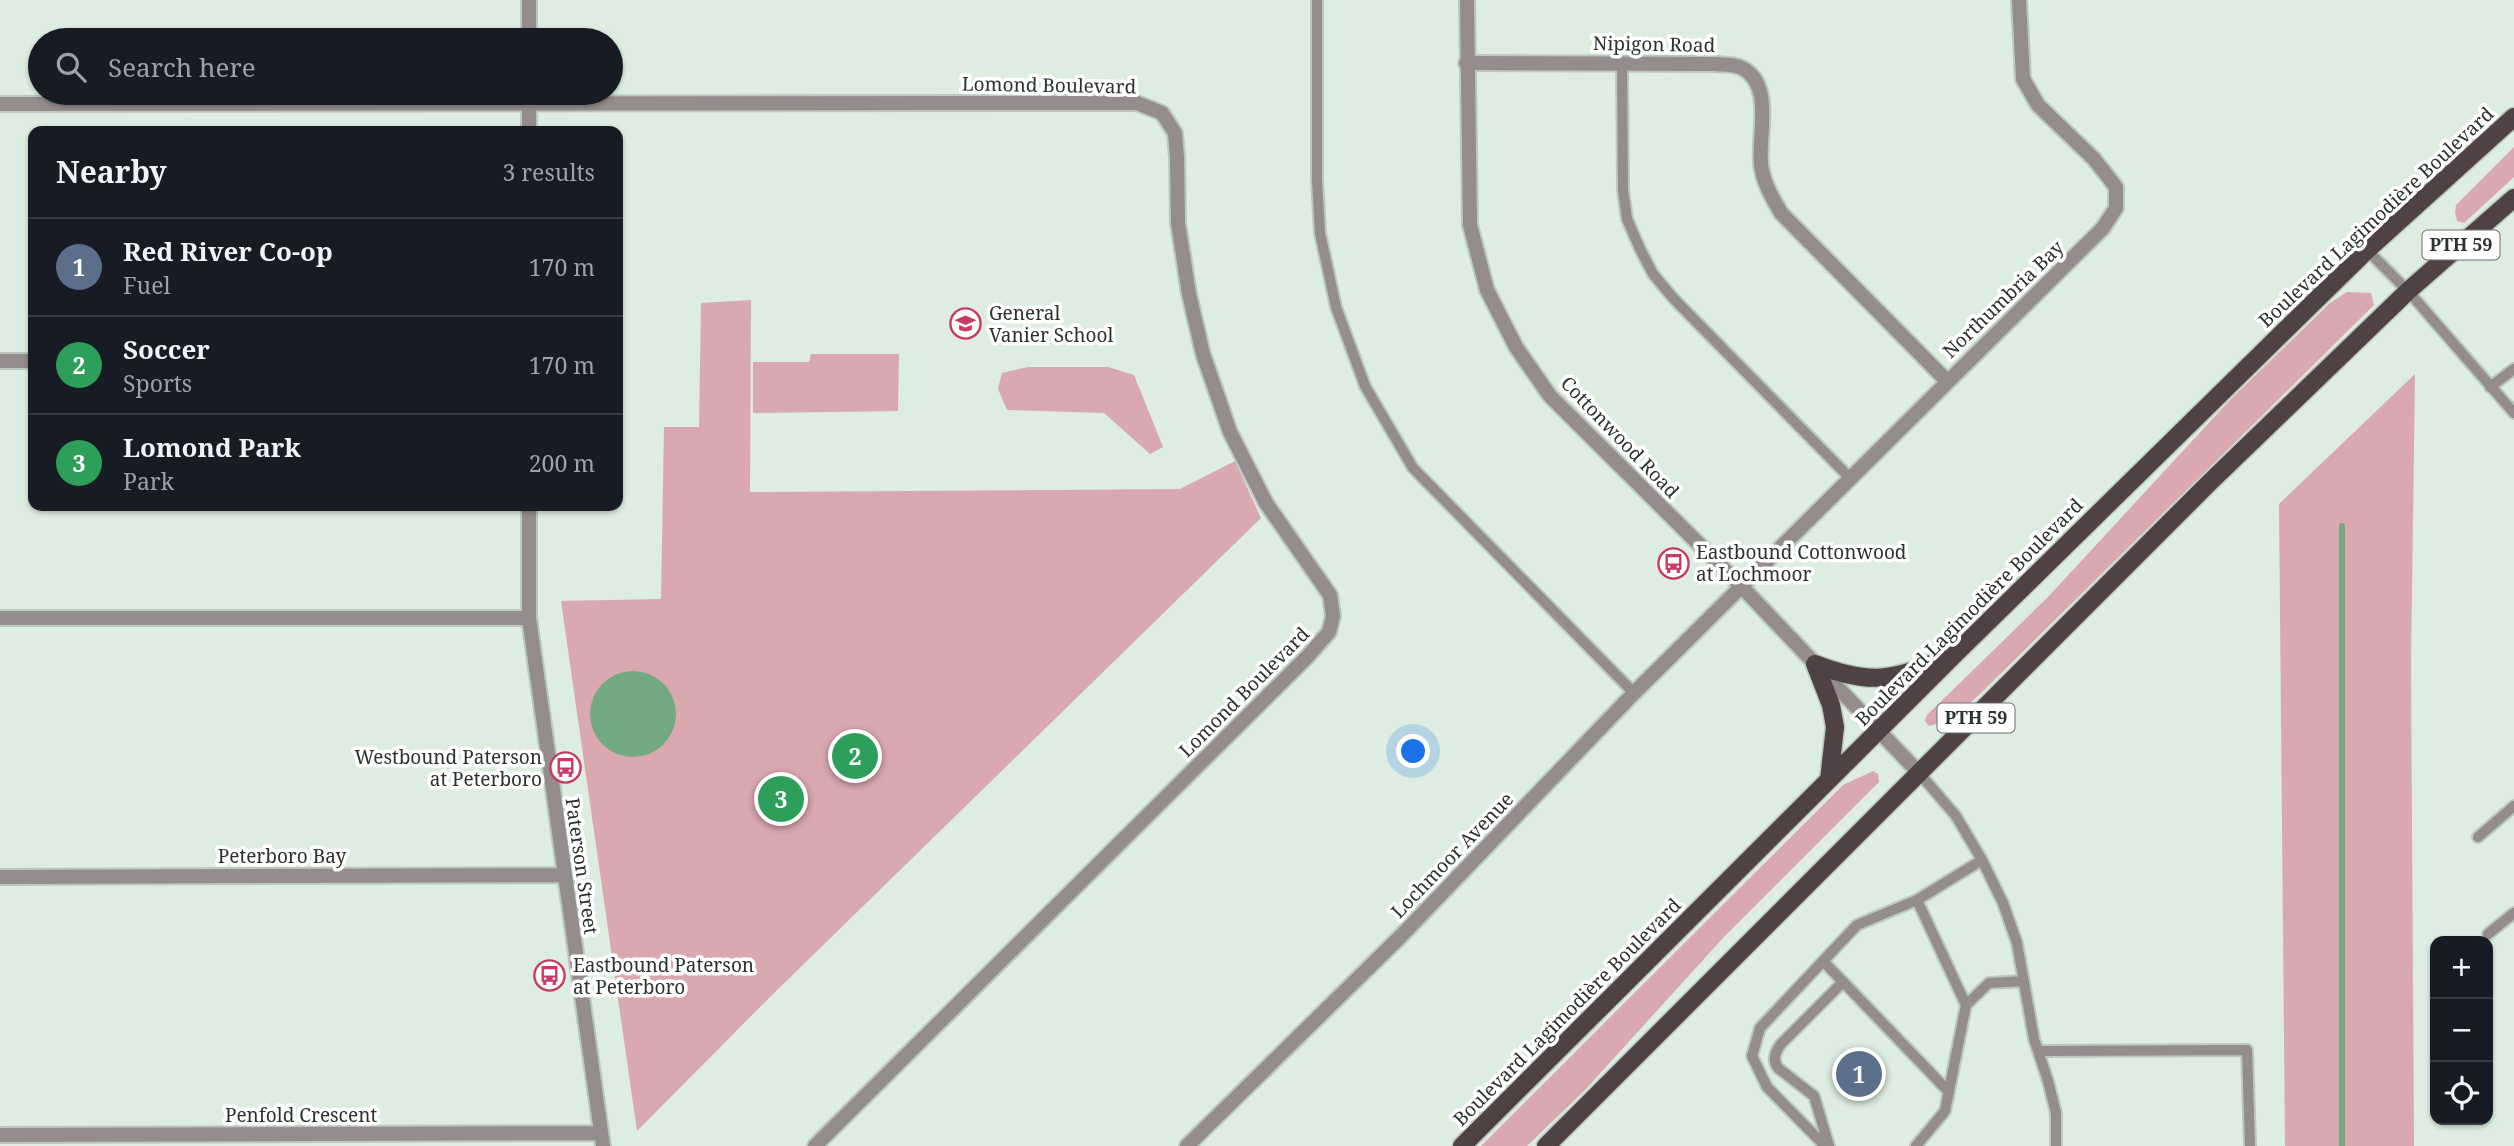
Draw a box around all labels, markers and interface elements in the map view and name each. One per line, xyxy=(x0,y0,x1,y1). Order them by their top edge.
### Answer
search box xyxy=(28,28,623,105)
street label: Nipigon Road xyxy=(1593,30,1716,58)
icon: search xyxy=(52,48,90,86)
text: Search here xyxy=(108,49,256,85)
street label: Lomond Boulevard xyxy=(962,70,1137,100)
street label: Boulevard Lagimodière Boulevard xyxy=(2253,101,2499,333)
text: Nearby xyxy=(56,151,167,192)
text: 3 results xyxy=(502,156,595,188)
road number: PTH 59 xyxy=(2422,230,2500,260)
text: Red River Co-op xyxy=(123,233,333,269)
street label: Northumbria Bay xyxy=(1937,234,2069,364)
text: 1 xyxy=(73,251,86,283)
text: 170 m xyxy=(529,251,595,283)
text: Fuel xyxy=(123,269,171,301)
place label: General Vanier School xyxy=(989,300,1113,348)
school or university icon: General Vanier School xyxy=(949,307,983,341)
text: Soccer xyxy=(123,331,210,367)
text: 2 xyxy=(73,349,86,381)
text: 170 m xyxy=(529,349,595,381)
text: Sports xyxy=(123,367,192,399)
street label: Cottonwood Road xyxy=(1555,370,1685,504)
text: Lomond Park xyxy=(123,429,301,465)
text: 3 xyxy=(73,447,86,479)
text: 200 m xyxy=(529,447,595,479)
text: Park xyxy=(123,465,174,497)
street label: Boulevard Lagimodière Boulevard xyxy=(1849,492,2089,732)
place label: Eastbound Cottonwood at Lochmoor xyxy=(1696,539,1907,587)
bus stop icon: Eastbound Cottonwood at Lochmoor xyxy=(1656,546,1690,580)
street label: Lomond Boulevard xyxy=(1173,621,1315,763)
road number: PTH 59 xyxy=(1938,704,2014,732)
pin: 2 xyxy=(832,730,878,782)
your location xyxy=(1396,734,1430,768)
place label: Westbound Paterson at Peterboro xyxy=(355,744,542,792)
bus stop icon: Westbound Paterson at Peterboro xyxy=(548,751,582,785)
pin: 3 xyxy=(758,773,804,825)
street label: Lochmoor Avenue xyxy=(1385,786,1519,924)
street label: Paterson Street xyxy=(560,796,604,936)
street label: Peterboro Bay xyxy=(218,843,346,869)
street label: Boulevard Lagimodière Boulevard xyxy=(1447,892,1687,1132)
map controls xyxy=(2430,936,2493,1125)
button: + xyxy=(2430,936,2493,999)
place label: Eastbound Paterson at Peterboro xyxy=(573,952,754,1000)
bus stop icon: Eastbound Paterson at Peterboro xyxy=(533,959,567,993)
button: − xyxy=(2430,999,2493,1062)
pin: 1 xyxy=(1836,1048,1882,1100)
button: locate xyxy=(2430,1062,2493,1125)
street label: Penfold Crescent xyxy=(225,1102,377,1128)

